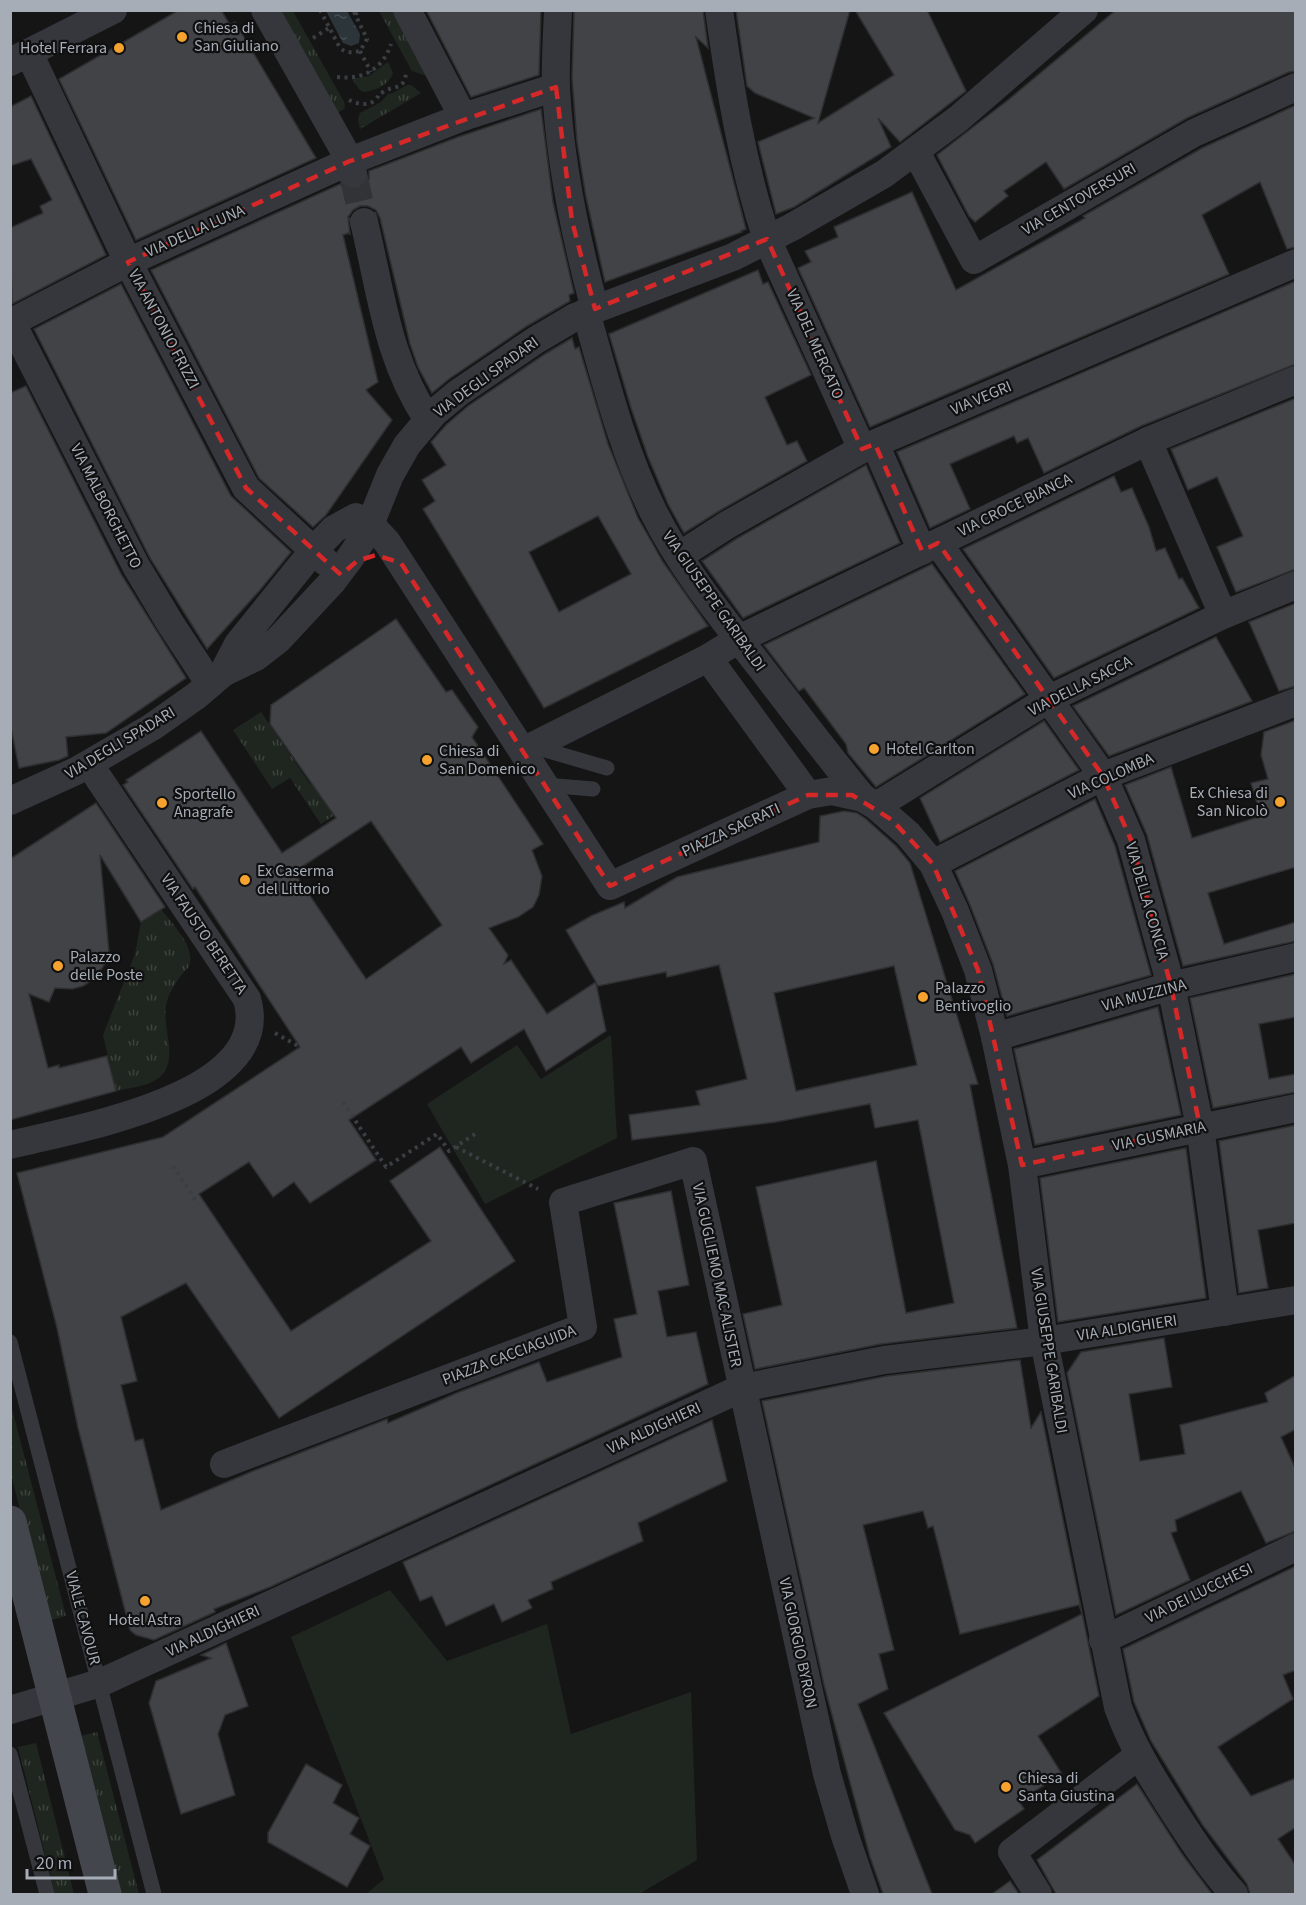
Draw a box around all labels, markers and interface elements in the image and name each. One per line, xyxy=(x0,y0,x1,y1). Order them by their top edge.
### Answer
place label: Chiesa di San Giuliano xyxy=(194,17,279,57)
marker: Chiesa di San Giuliano xyxy=(175,30,189,44)
place label: Hotel Ferrara xyxy=(20,37,107,59)
marker: Hotel Ferrara xyxy=(112,41,126,55)
street label: VIA CENTOVERSURI xyxy=(1018,157,1140,241)
street label: VIA DELLA LUNA xyxy=(142,199,249,263)
street label: VIA ANTONIO FRIZZI xyxy=(123,265,205,393)
street label: VIA DEL MERCATO xyxy=(781,285,849,403)
street label: VIA DEGLI SPADARI xyxy=(429,331,543,423)
street label: VIA VEGRI xyxy=(947,375,1015,421)
street label: VIA MALBORGHETTO xyxy=(65,440,147,572)
street label: VIA CROCE BIANCA xyxy=(954,468,1076,542)
street label: VIA GIUSEPPE GARIBALDI xyxy=(657,526,771,676)
street label: VIA DELLA SACCA xyxy=(1024,650,1136,722)
street label: VIA DEGLI SPADARI xyxy=(61,701,179,785)
place label: Hotel Carlton xyxy=(886,738,975,760)
place label: Chiesa di San Domenico xyxy=(439,740,536,780)
marker: Hotel Carlton xyxy=(867,742,881,756)
street label: VIA COLOMBA xyxy=(1065,747,1157,805)
marker: Chiesa di San Domenico xyxy=(420,753,434,767)
place label: Ex Chiesa di San Nicolò xyxy=(1189,782,1268,822)
place label: Sportello Anagrafe xyxy=(174,783,236,823)
marker: Ex Chiesa di San Nicolò xyxy=(1273,795,1287,809)
marker: Sportello Anagrafe xyxy=(155,796,169,810)
street label: PIAZZA SACRATI xyxy=(678,798,784,862)
street label: VIA DELLA CONCIA xyxy=(1120,839,1174,963)
place label: Ex Caserma del Littorio xyxy=(257,860,334,900)
street label: VIA FAUSTO BERETTA xyxy=(155,869,253,999)
marker: Ex Caserma del Littorio xyxy=(238,873,252,887)
place label: Palazzo delle Poste xyxy=(70,946,143,986)
marker: Palazzo delle Poste xyxy=(51,959,65,973)
street label: VIA MUZZINA xyxy=(1099,973,1189,1017)
place label: Palazzo Bentivoglio xyxy=(935,977,1011,1017)
marker: Palazzo Bentivoglio xyxy=(916,990,930,1004)
street label: VIA GUSMARIA xyxy=(1110,1115,1208,1157)
street label: VIA GUGLIEMO MAC ALISTER xyxy=(687,1181,747,1369)
street label: VIA GIUSEPPE GARIBALDI xyxy=(1025,1267,1073,1435)
street label: VIA ALDIGHIERI xyxy=(1075,1309,1179,1347)
street label: PIAZZA CACCIAGUIDA xyxy=(439,1319,579,1391)
street label: VIA ALDIGHIERI xyxy=(604,1397,704,1459)
street label: VIA DEI LUCCHESI xyxy=(1142,1557,1256,1629)
street label: VIALE CAVOUR xyxy=(60,1569,106,1667)
street label: VIA GIORGIO BYRON xyxy=(773,1576,823,1710)
marker: Hotel Astra xyxy=(138,1594,152,1608)
street label: VIA ALDIGHIERI xyxy=(163,1600,263,1662)
place label: Hotel Astra xyxy=(108,1609,182,1631)
place label: Chiesa di Santa Giustina xyxy=(1018,1767,1115,1807)
marker: Chiesa di Santa Giustina xyxy=(999,1780,1013,1794)
scale bar xyxy=(27,1842,116,1880)
text: 20 m xyxy=(36,1851,72,1876)

